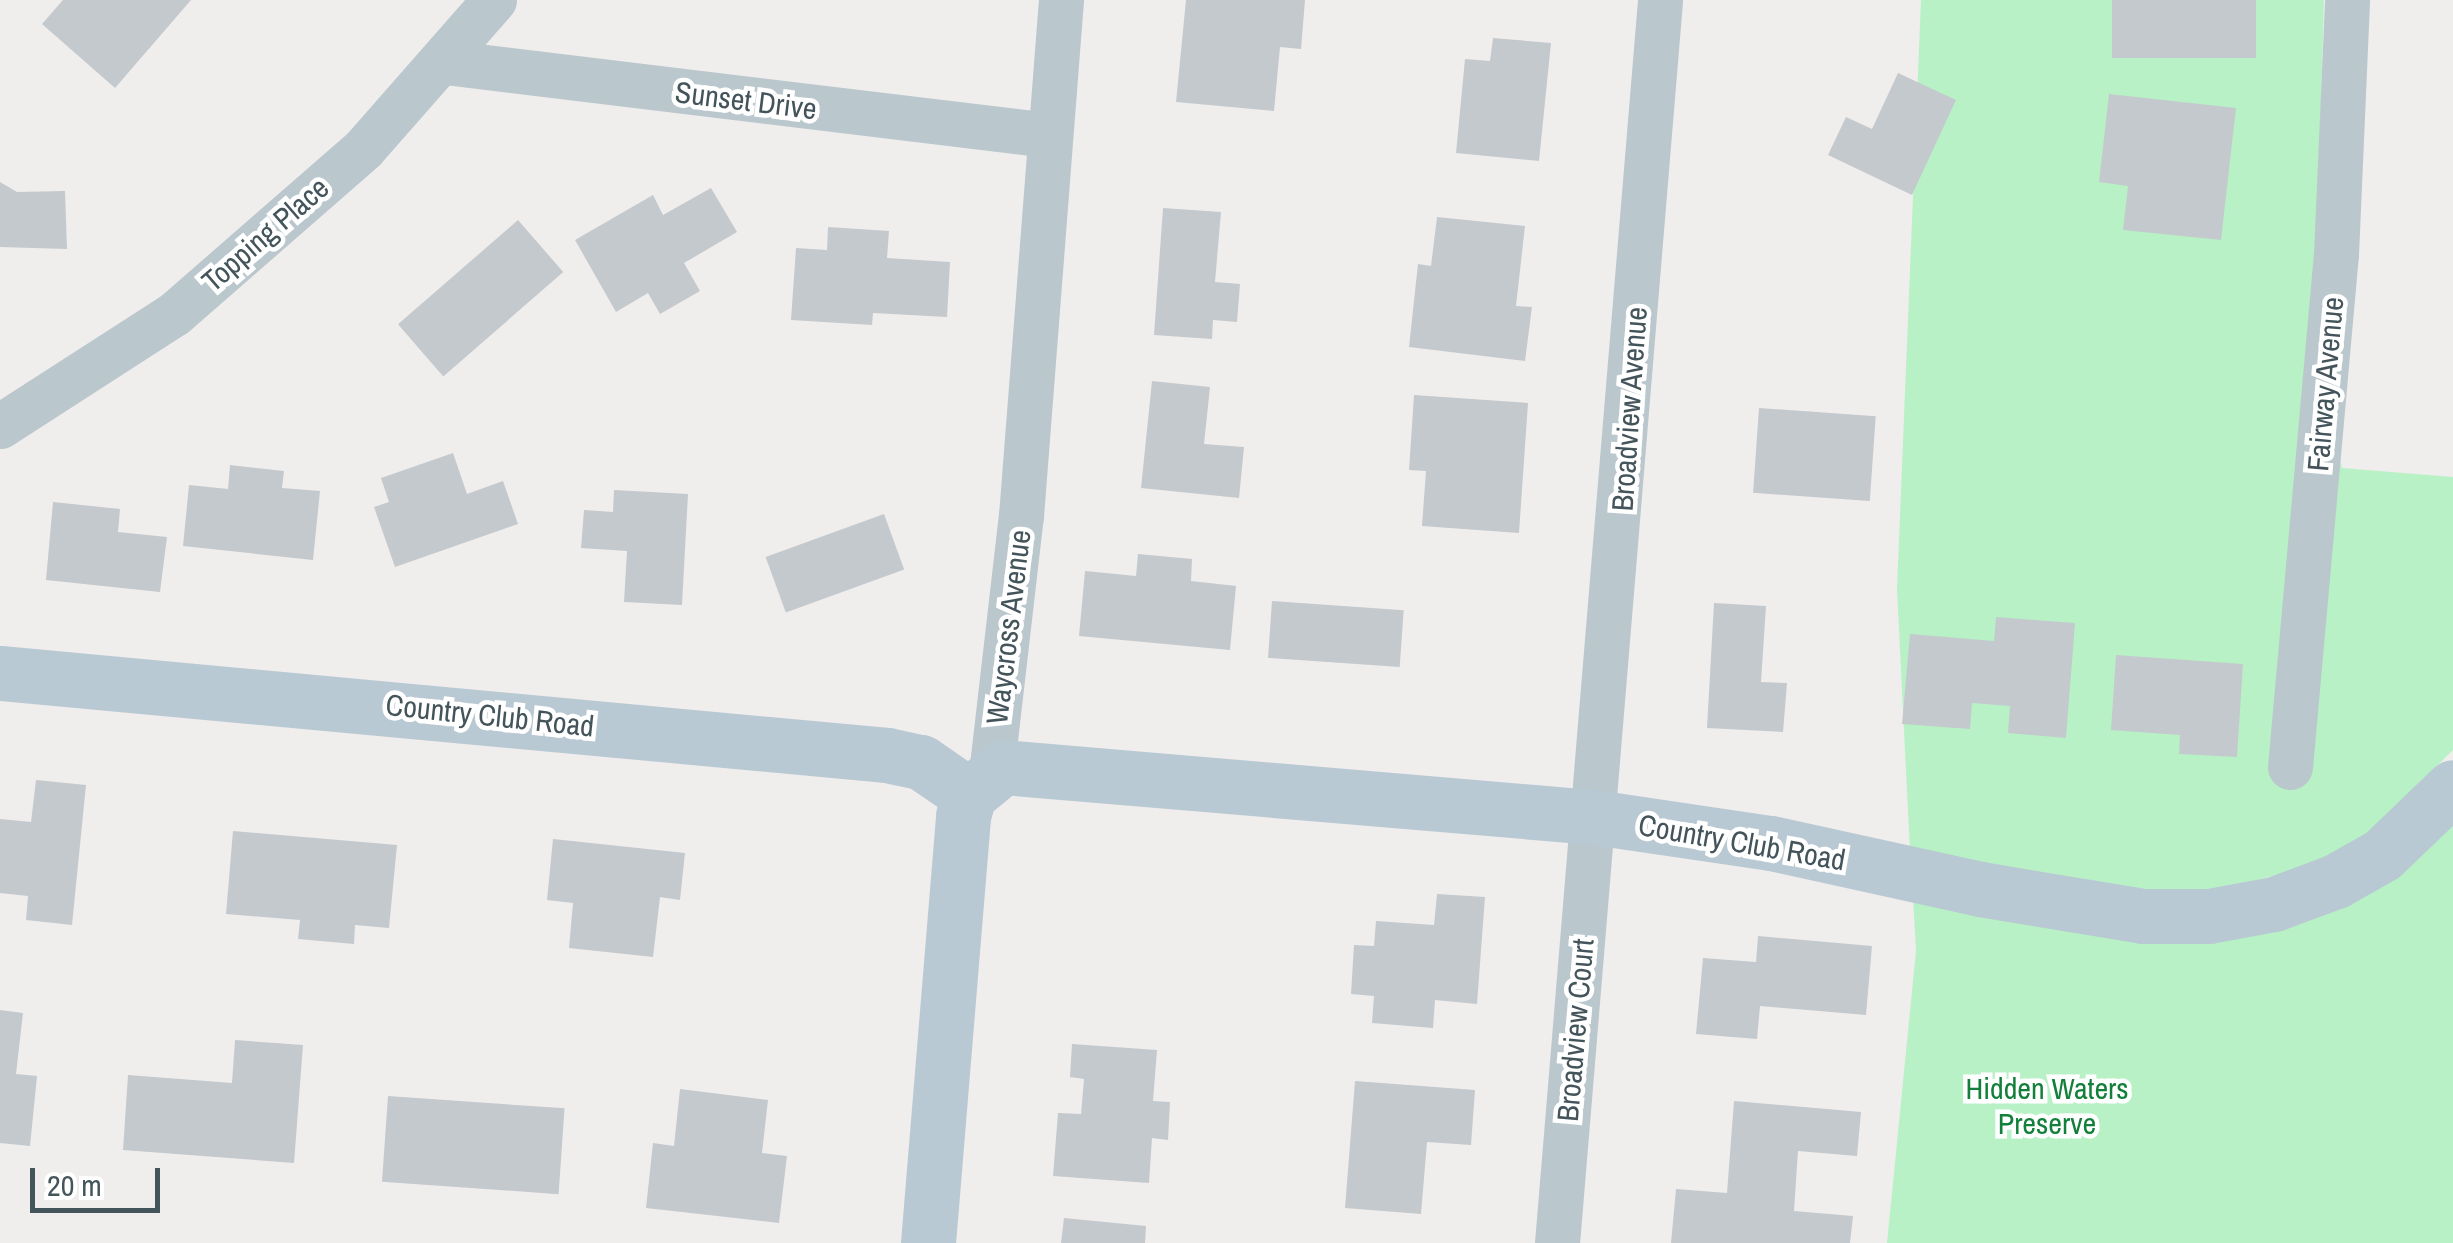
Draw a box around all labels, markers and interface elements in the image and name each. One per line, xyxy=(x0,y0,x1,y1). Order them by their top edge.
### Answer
street label: Sunset Drive xyxy=(673,73,819,127)
street label: Topping Place xyxy=(194,169,336,299)
street label: Fairway Avenue xyxy=(2299,295,2351,473)
street label: Broadview Avenue xyxy=(1604,305,1654,513)
street label: Waycross Avenue xyxy=(978,527,1038,727)
street label: Country Club Road xyxy=(384,686,596,744)
street label: Country Club Road xyxy=(1636,806,1848,878)
street label: Broadview Court xyxy=(1549,937,1601,1123)
park label: Hidden Waters Preserve xyxy=(1965,1070,2129,1140)
scale bar xyxy=(35,1148,165,1210)
text: 20 m xyxy=(47,1165,102,1205)

